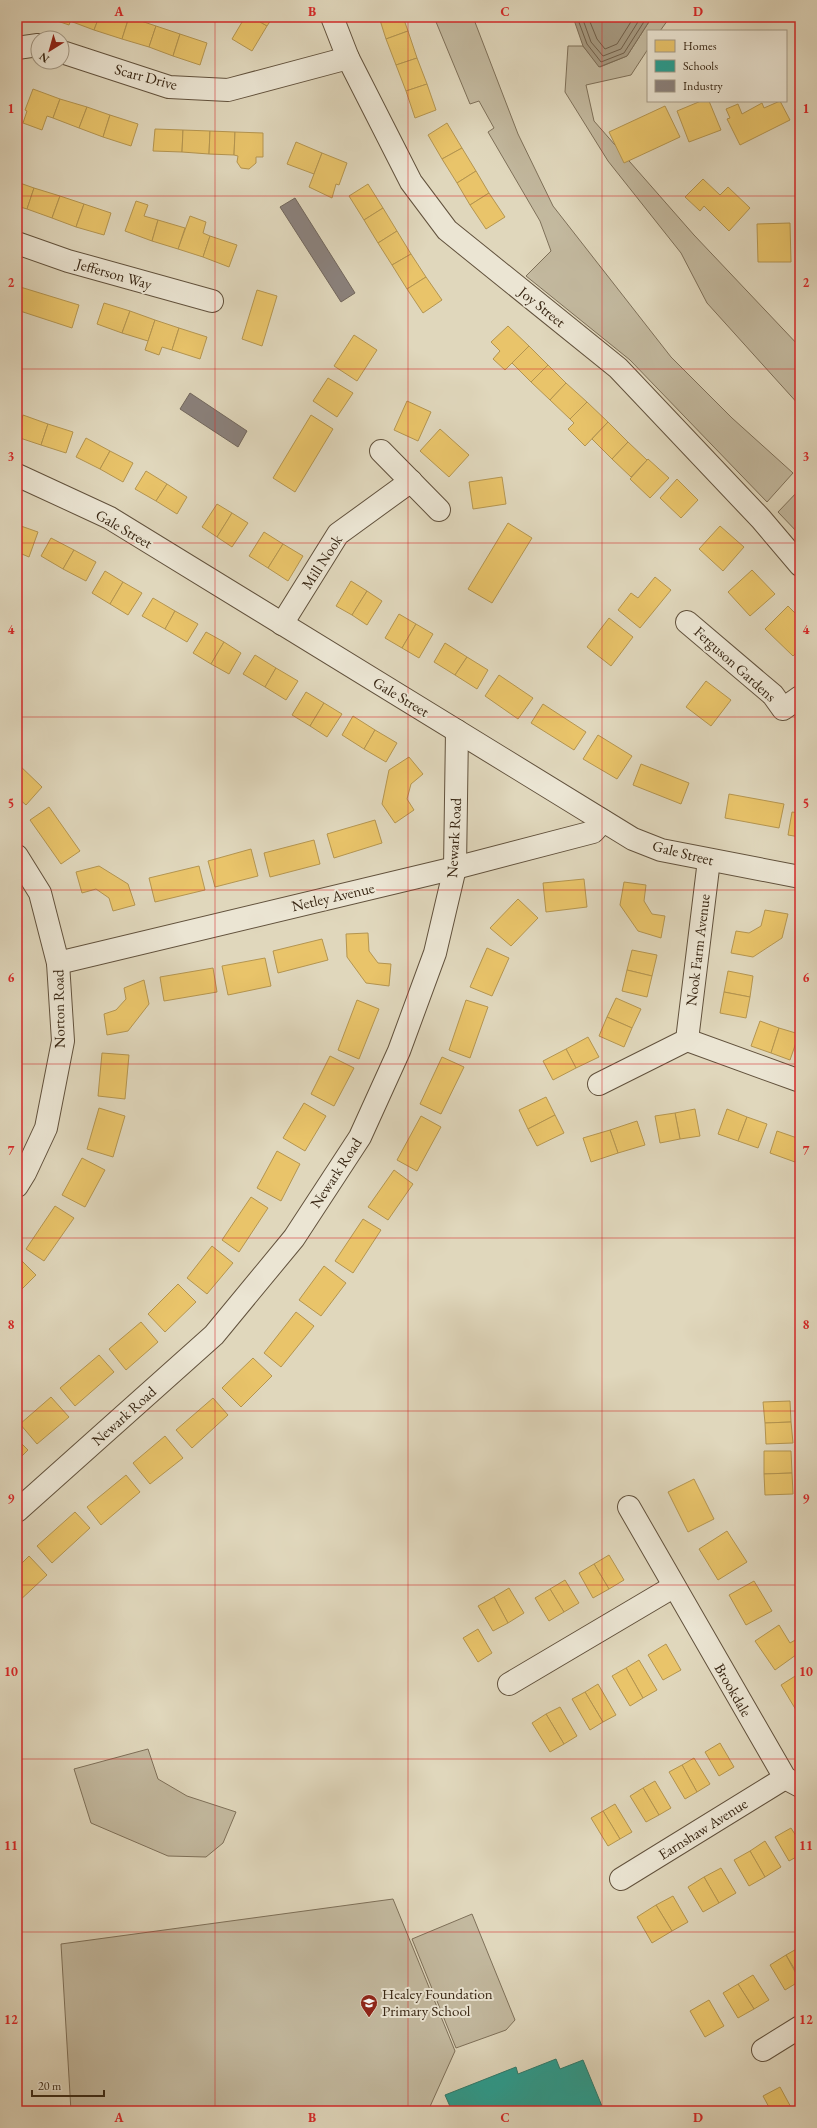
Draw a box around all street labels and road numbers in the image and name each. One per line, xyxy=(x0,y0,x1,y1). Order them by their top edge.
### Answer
street label: Scarr Drive xyxy=(113,59,180,94)
street label: Jefferson Way xyxy=(72,253,155,294)
street label: Joy Street xyxy=(514,281,570,331)
street label: Gale Street xyxy=(93,505,156,553)
street label: Mill Nook xyxy=(297,530,347,592)
street label: Ferguson Gardens xyxy=(690,622,780,706)
street label: Gale Street xyxy=(370,672,433,721)
street label: Newark Road xyxy=(442,797,465,879)
street label: Gale Street xyxy=(651,836,716,869)
street label: Netley Avenue xyxy=(290,878,376,915)
street label: Nook Farm Avenue xyxy=(681,893,714,1007)
street label: Norton Road xyxy=(48,969,69,1049)
street label: Newark Road xyxy=(306,1134,366,1212)
street label: Newark Road xyxy=(88,1381,160,1450)
street label: Brookdale xyxy=(711,1660,756,1720)
street label: Earnshaw Avenue xyxy=(655,1794,751,1864)

